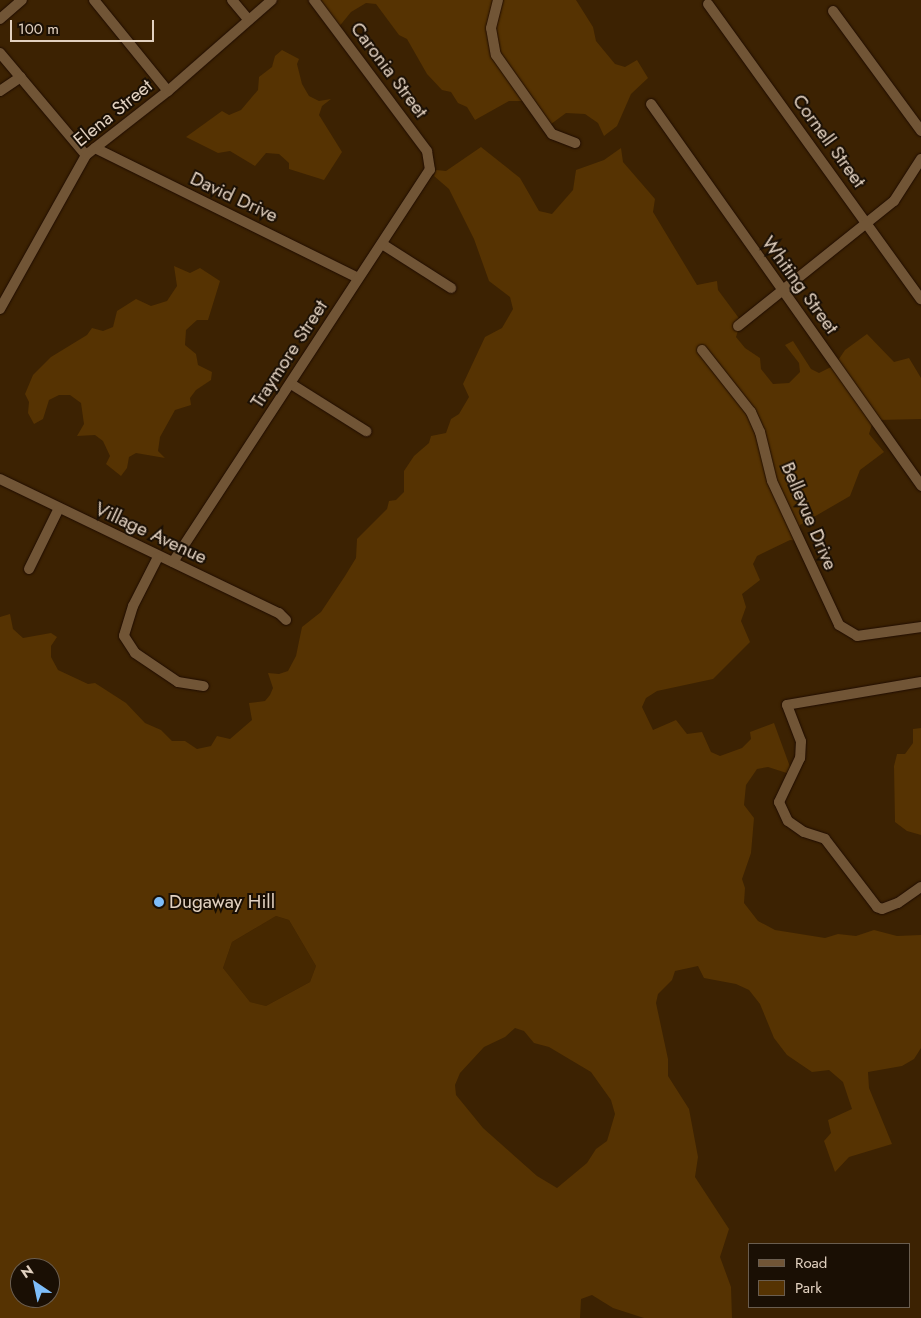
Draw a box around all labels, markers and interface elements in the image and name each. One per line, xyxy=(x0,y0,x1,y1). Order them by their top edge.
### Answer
scale bar xyxy=(12,10,156,42)
text: 100 m xyxy=(18,18,59,40)
street label: Caronia Street xyxy=(346,18,432,122)
street label: Elena Street xyxy=(69,74,157,152)
street label: Cornell Street xyxy=(788,90,870,192)
street label: David Drive xyxy=(187,167,281,227)
street label: Whiting Street xyxy=(757,232,843,338)
street label: Traymore Street xyxy=(246,296,332,412)
street label: Bellevue Drive xyxy=(776,459,842,573)
street label: Village Avenue xyxy=(91,497,211,569)
place label: Dugaway Hill xyxy=(169,891,275,913)
marker: Dugaway Hill xyxy=(153,896,165,908)
legend xyxy=(748,1243,911,1308)
text: Road xyxy=(795,1252,827,1274)
north arrow xyxy=(10,1258,60,1308)
text: N xyxy=(17,1260,37,1283)
text: Park xyxy=(795,1277,822,1299)

